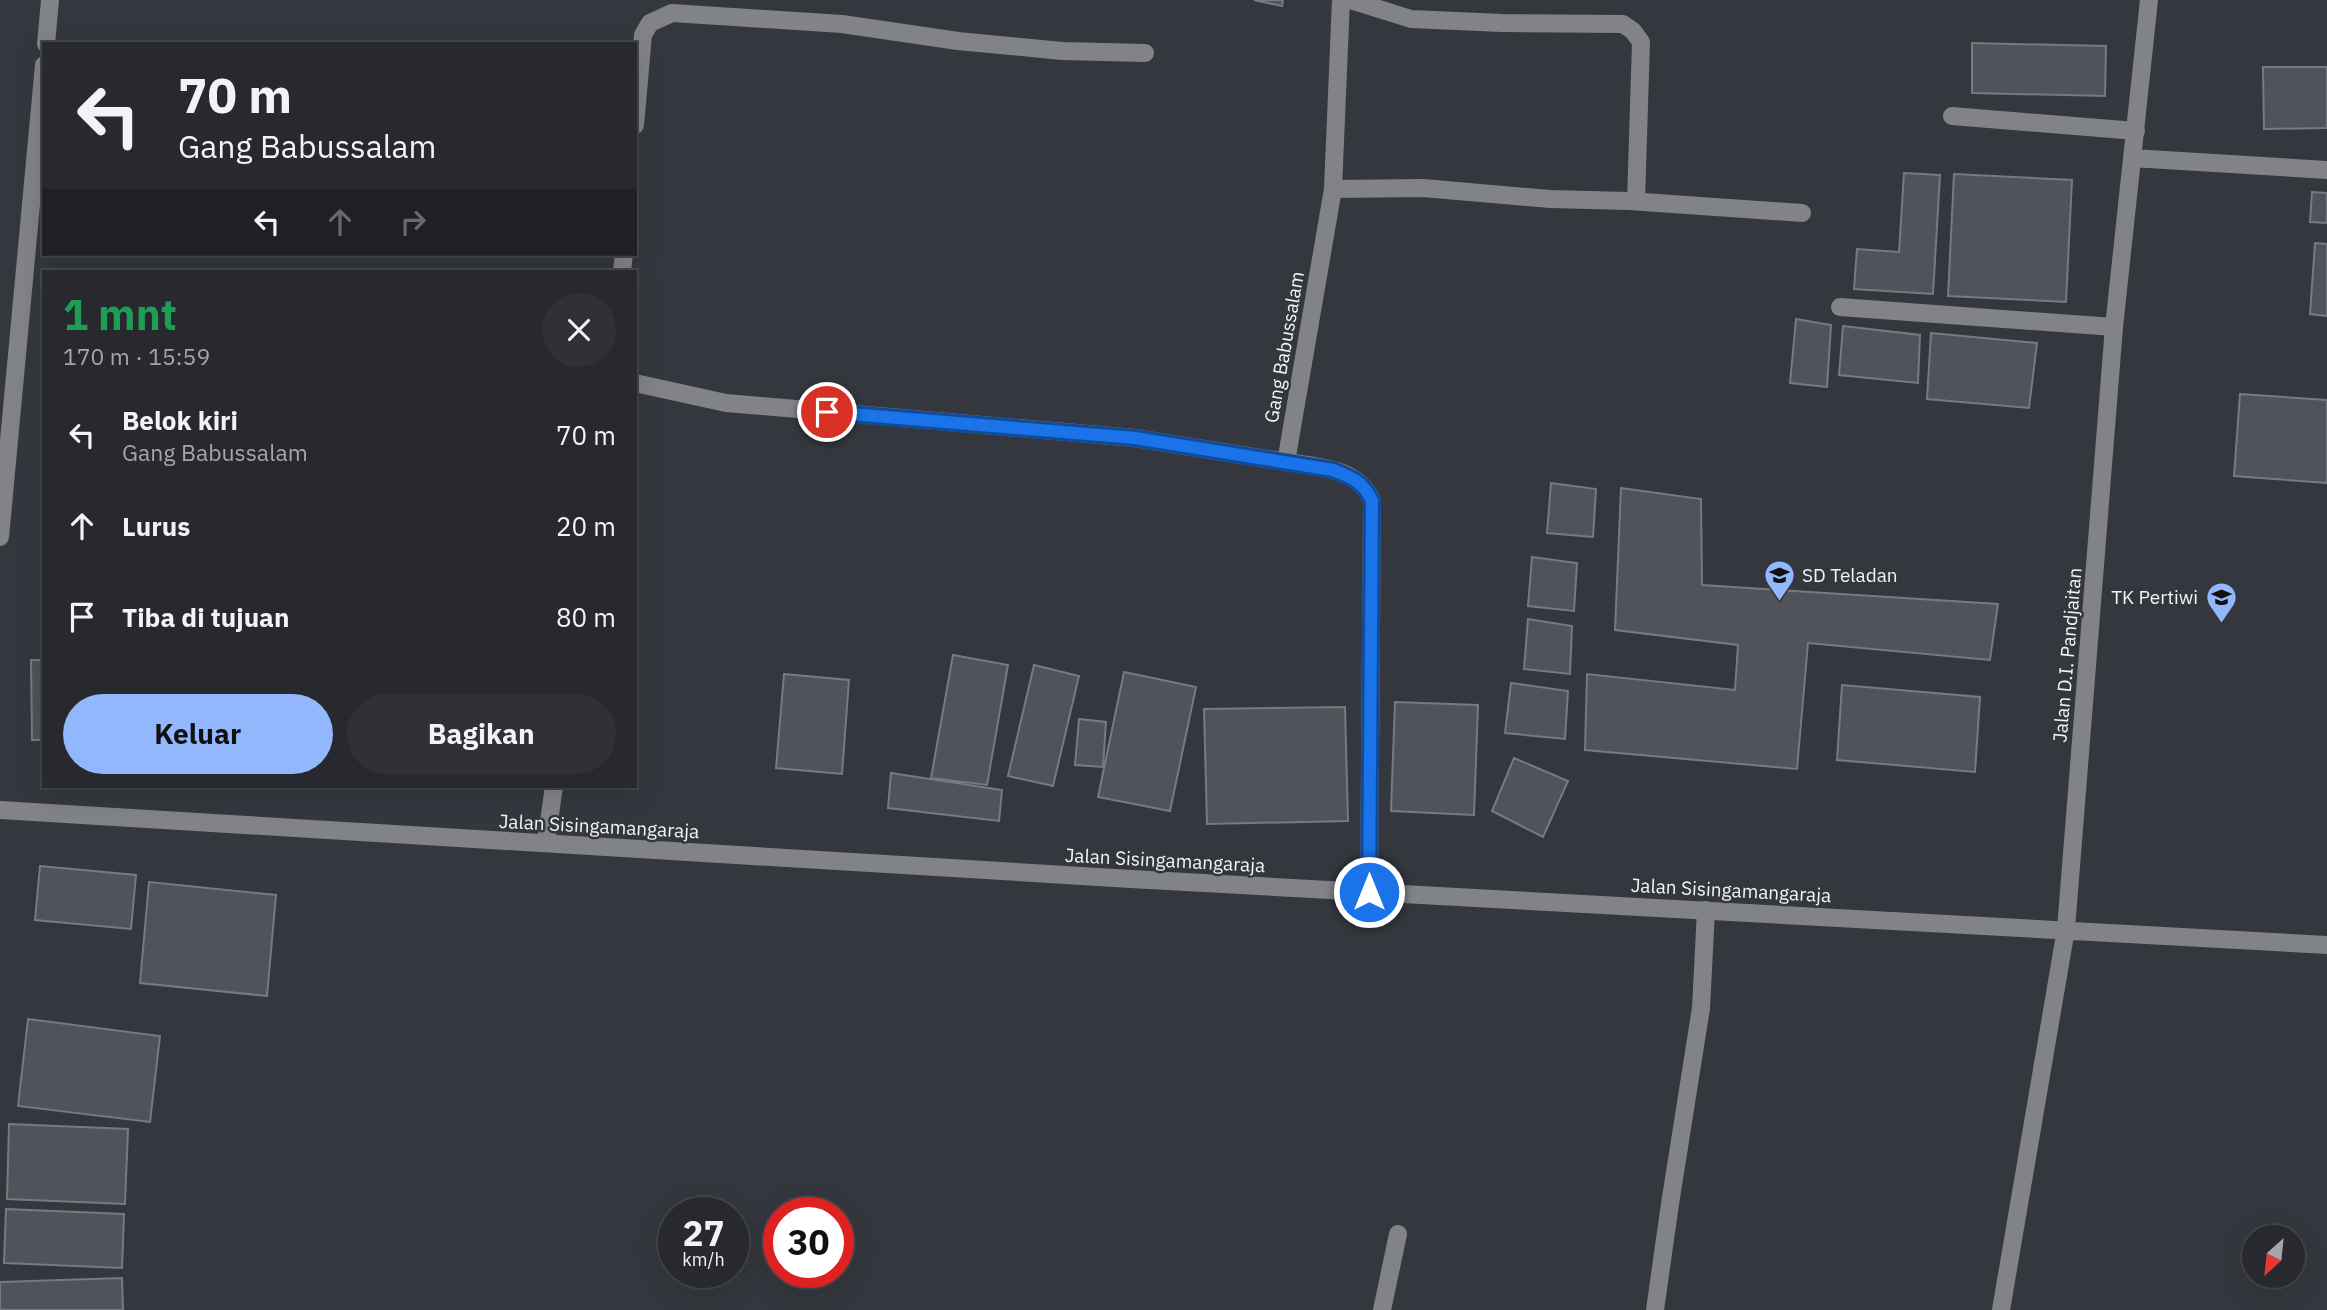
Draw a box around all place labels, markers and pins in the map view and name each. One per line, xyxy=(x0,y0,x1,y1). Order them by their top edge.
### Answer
pin xyxy=(797,382,857,442)
school or university icon: SD Teladan xyxy=(1762,558,1796,602)
place label: SD Teladan xyxy=(1802,563,1898,587)
school or university icon: TK Pertiwi xyxy=(2204,580,2238,624)
place label: TK Pertiwi xyxy=(2111,585,2198,609)

